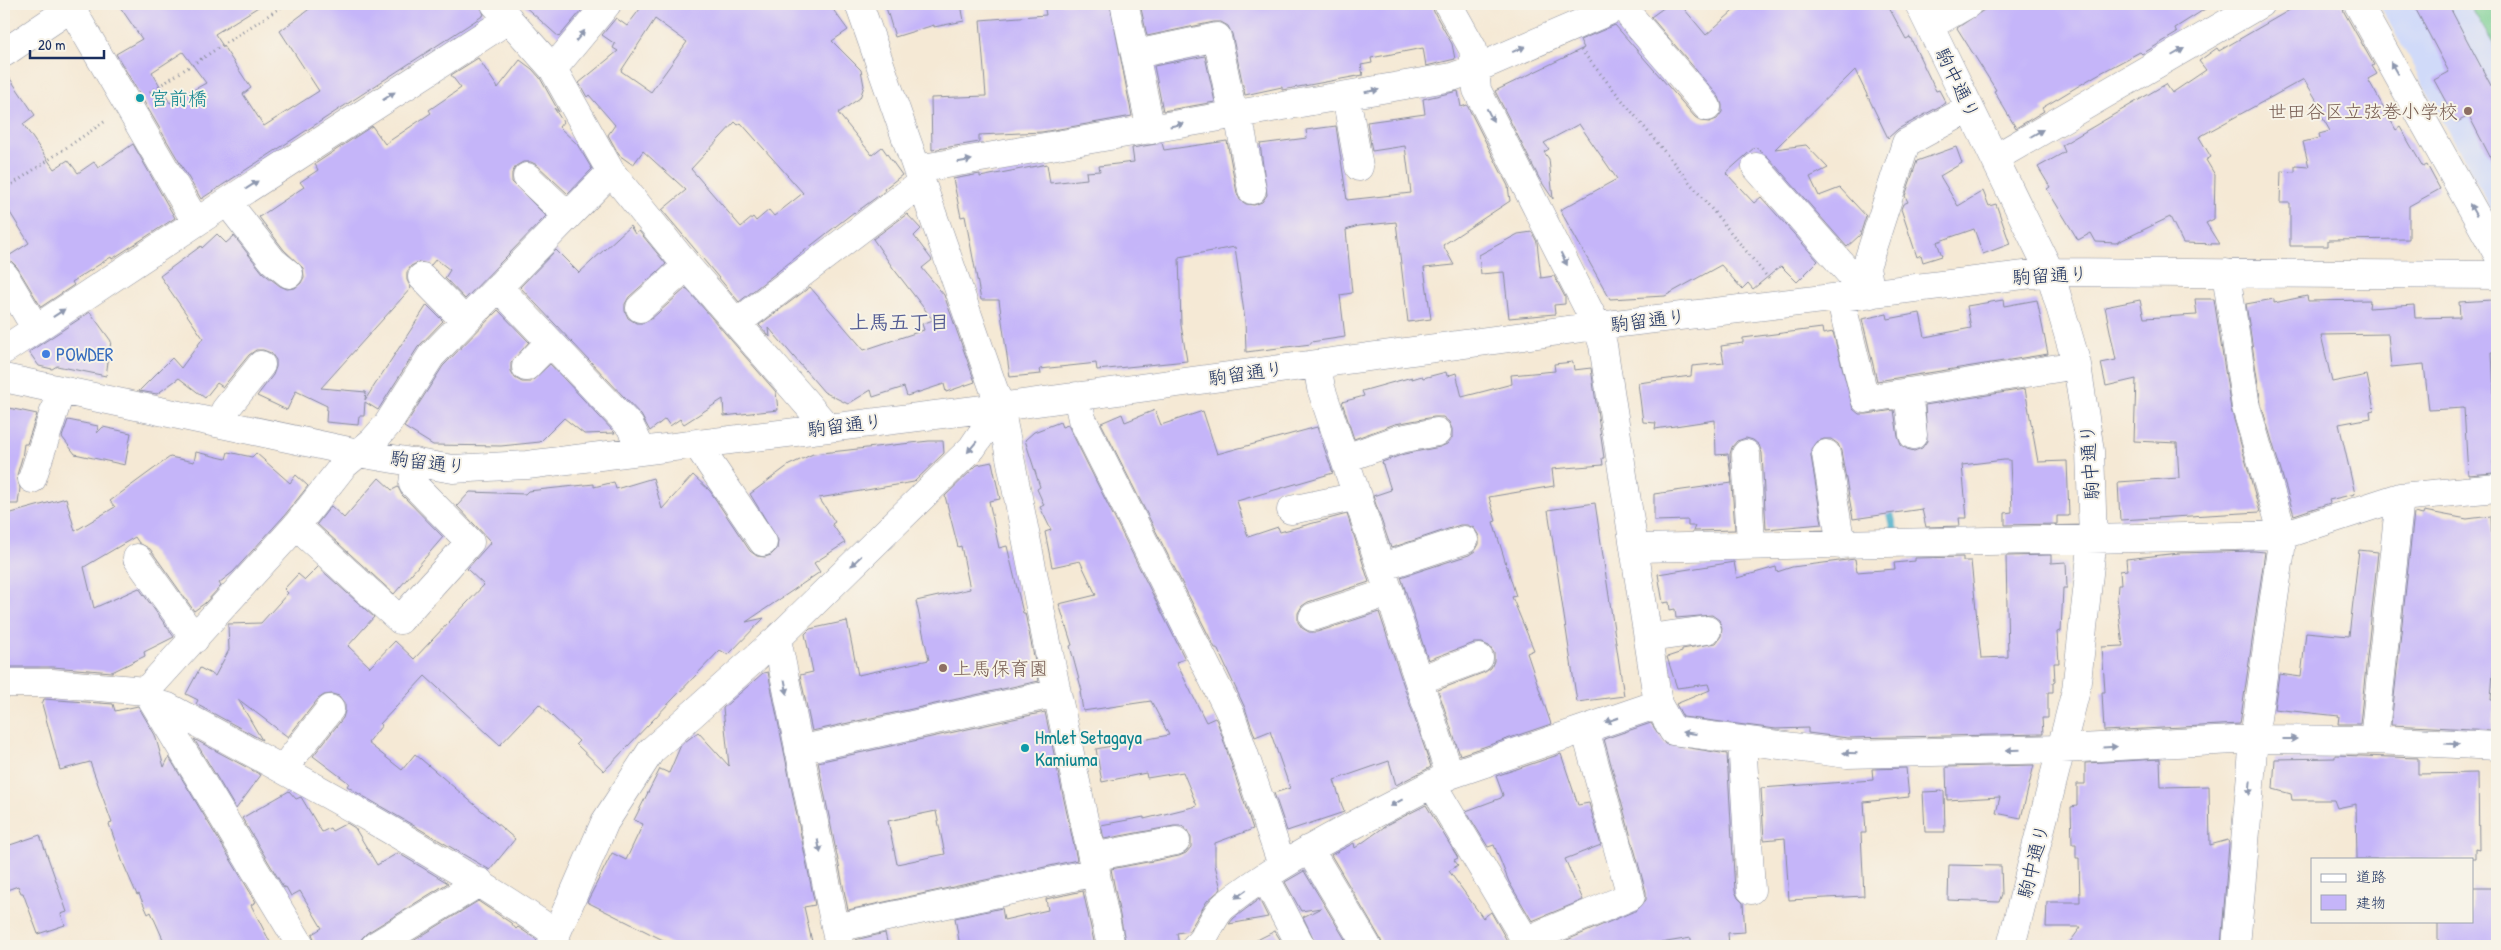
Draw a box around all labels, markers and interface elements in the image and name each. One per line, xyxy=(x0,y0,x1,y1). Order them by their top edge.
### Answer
scale bar xyxy=(30,28,104,60)
one-way arrow xyxy=(574,30,585,43)
text: 20 m xyxy=(38,34,65,55)
street label: 駒中通り xyxy=(1930,43,1986,123)
one-way arrow xyxy=(1512,45,1526,53)
one-way arrow xyxy=(2171,48,2184,57)
one-way arrow xyxy=(2390,61,2398,76)
place label: 宮前橋 xyxy=(150,85,207,111)
one-way arrow xyxy=(1364,87,1380,95)
marker: 宮前橋 xyxy=(134,92,146,104)
one-way arrow xyxy=(382,92,395,101)
place label: 世田谷区立弦巻小学校 xyxy=(2268,98,2458,124)
marker: 世田谷区立弦巻小学校 xyxy=(2462,105,2474,117)
one-way arrow xyxy=(1486,108,1494,122)
one-way arrow xyxy=(1170,121,1185,129)
one-way arrow xyxy=(2030,129,2043,138)
one-way arrow xyxy=(958,157,974,165)
one-way arrow xyxy=(246,180,259,190)
one-way arrow xyxy=(2469,203,2478,217)
one-way arrow xyxy=(1560,252,1568,266)
street label: 駒留通り xyxy=(2011,260,2089,290)
street label: 駒留通り xyxy=(1609,302,1687,338)
district label: 上馬五丁目 xyxy=(849,308,949,335)
one-way arrow xyxy=(52,309,66,318)
place label: POWDER xyxy=(56,341,114,367)
marker: POWDER xyxy=(40,348,52,360)
street label: 駒留通り xyxy=(1207,355,1285,391)
street label: 駒留通り xyxy=(806,407,884,443)
street label: 駒中通り xyxy=(2073,423,2105,501)
one-way arrow xyxy=(966,440,977,453)
street label: 駒留通り xyxy=(389,444,467,480)
one-way arrow xyxy=(851,555,863,567)
place label: 上馬保育園 xyxy=(953,655,1048,681)
marker: 上馬保育園 xyxy=(937,662,949,674)
one-way arrow xyxy=(783,679,791,695)
one-way arrow xyxy=(1605,716,1620,724)
place label: Hmlet Setagaya Kamiuma xyxy=(1035,724,1143,772)
one-way arrow xyxy=(1681,729,1697,737)
one-way arrow xyxy=(2282,735,2298,743)
one-way arrow xyxy=(2445,740,2461,748)
marker: Hmlet Setagaya Kamiuma xyxy=(1019,742,1031,754)
one-way arrow xyxy=(2102,742,2118,750)
one-way arrow xyxy=(2004,746,2020,754)
one-way arrow xyxy=(1842,749,1858,757)
one-way arrow xyxy=(2246,780,2254,796)
one-way arrow xyxy=(1389,799,1403,807)
street label: 駒中通り xyxy=(2011,821,2055,901)
one-way arrow xyxy=(815,838,823,854)
legend xyxy=(2311,858,2474,922)
text: 道路 xyxy=(2356,866,2386,887)
one-way arrow xyxy=(1234,889,1248,899)
text: 建物 xyxy=(2356,892,2386,913)

